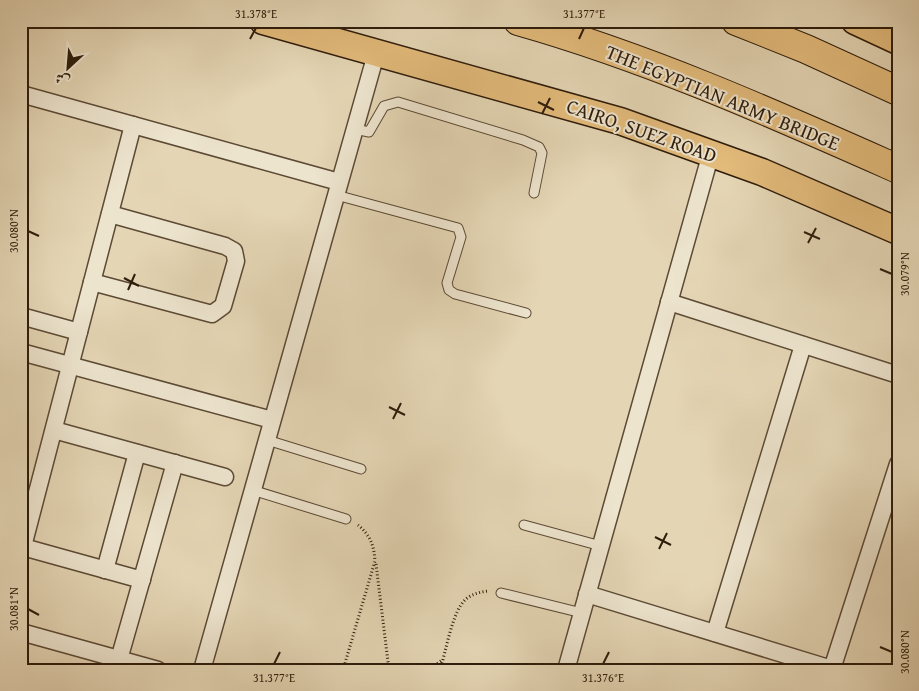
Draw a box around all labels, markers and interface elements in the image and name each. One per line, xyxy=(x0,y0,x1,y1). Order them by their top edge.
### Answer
text: 31.378°E xyxy=(235,5,277,22)
text: 31.377°E xyxy=(563,5,605,22)
street label: THE EGYPTIAN ARMY BRIDGE xyxy=(602,37,844,157)
north arrow xyxy=(42,42,92,92)
text: ش xyxy=(52,68,73,92)
street label: CAIRO, SUEZ ROAD xyxy=(563,91,721,169)
text: 30.080°N xyxy=(5,209,22,253)
text: 30.079°N xyxy=(896,252,913,296)
text: 30.081°N xyxy=(5,587,22,631)
text: 30.080°N xyxy=(896,630,913,674)
text: 31.377°E xyxy=(253,669,295,686)
text: 31.376°E xyxy=(582,669,624,686)

